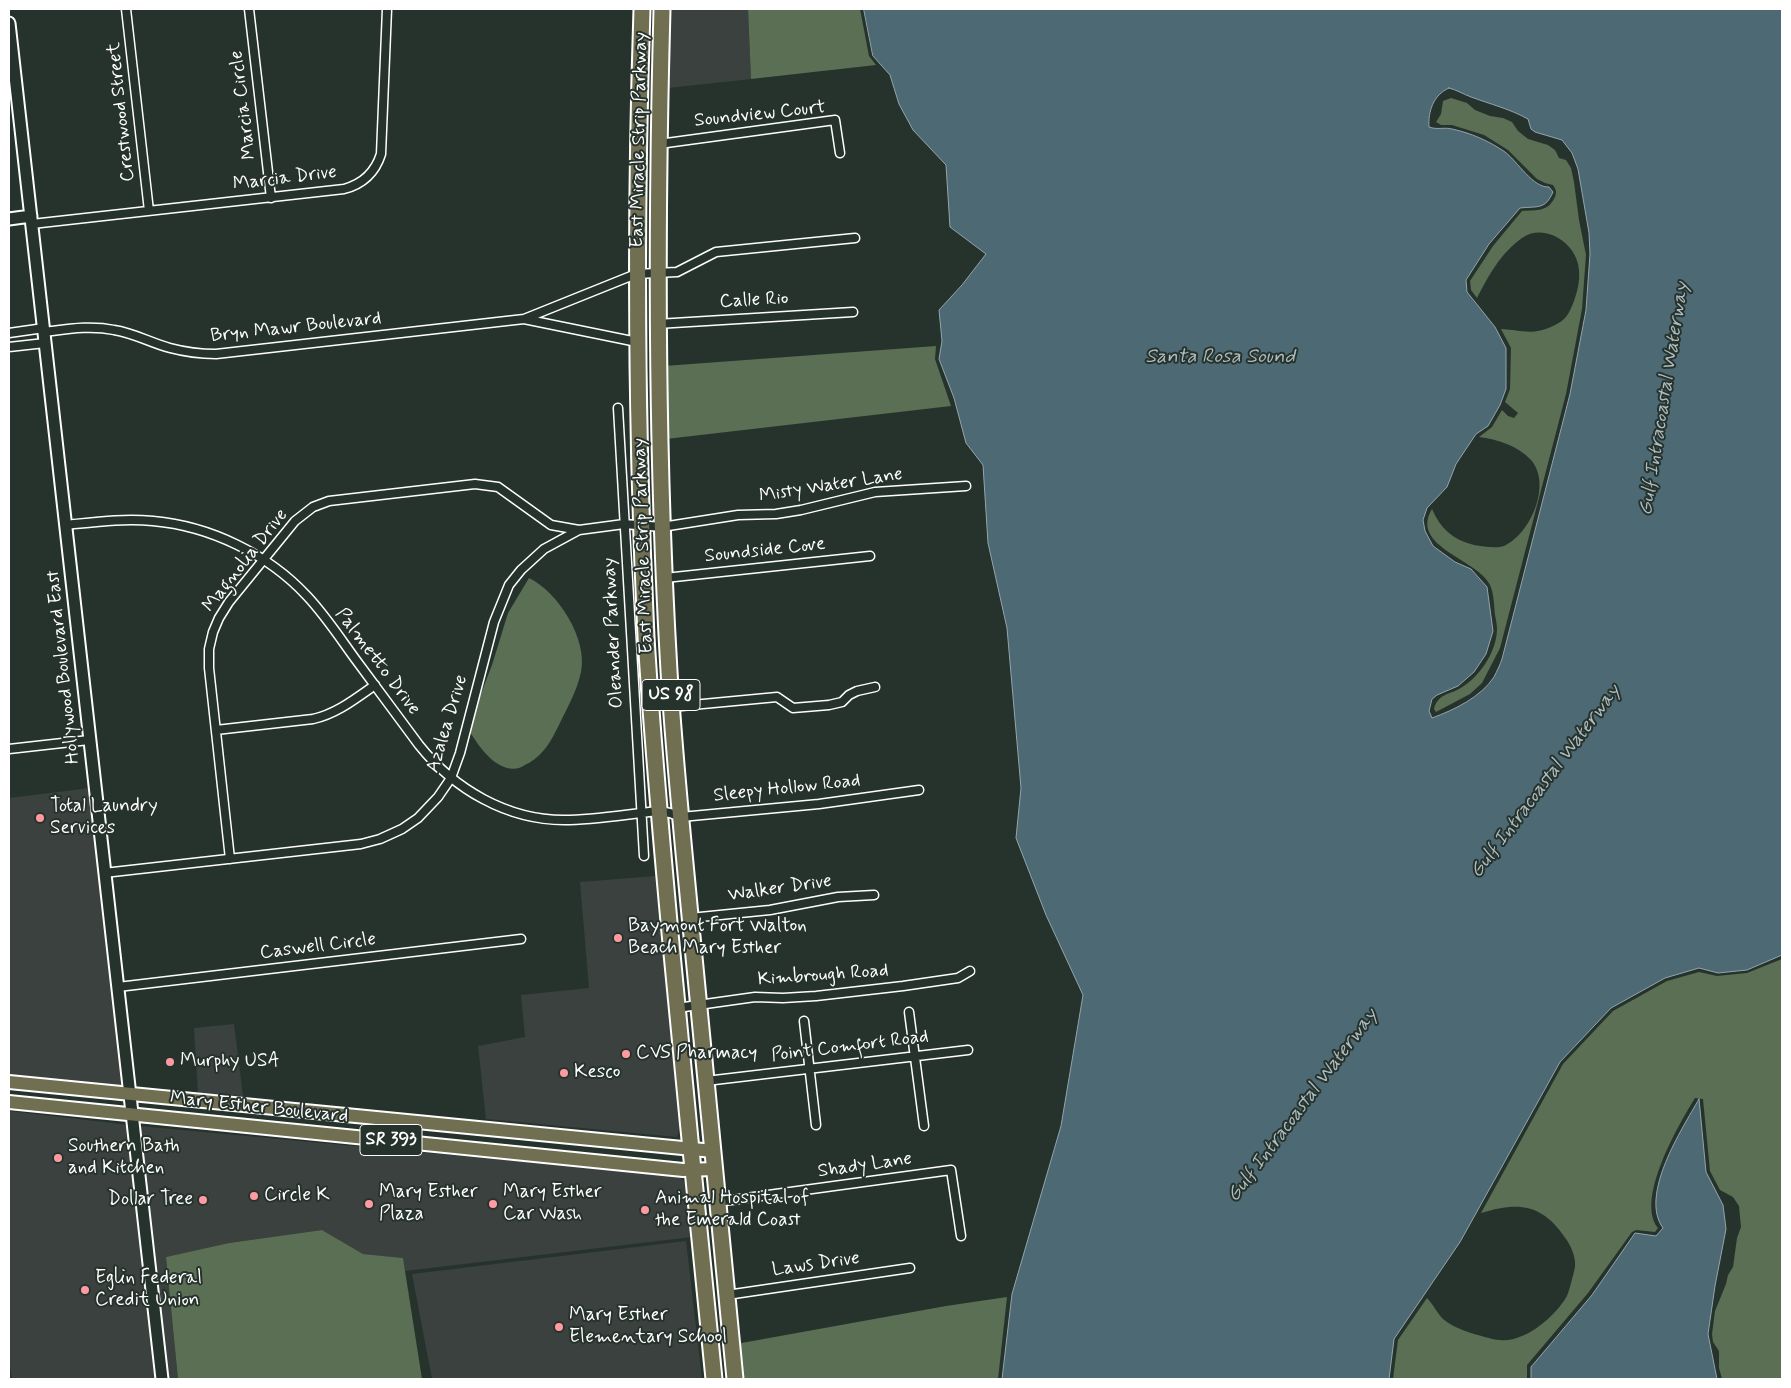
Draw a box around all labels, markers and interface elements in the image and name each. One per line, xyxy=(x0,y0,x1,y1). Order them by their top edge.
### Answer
street label: East Miracle Strip Parkway xyxy=(627,32,653,248)
street label: Crestwood Street xyxy=(103,41,141,183)
street label: Marcia Circle xyxy=(226,49,262,161)
street label: Soundview Court xyxy=(693,97,827,133)
street label: Marcia Drive xyxy=(232,161,338,197)
water label: Gulf Intracoastal Waterway xyxy=(1635,281,1695,517)
street label: Calle Rio xyxy=(719,288,789,314)
street label: Bryn Mawr Boulevard xyxy=(209,308,383,348)
water label: Santa Rosa Sound xyxy=(1145,346,1295,370)
street label: East Miracle Strip Parkway xyxy=(629,438,659,654)
street label: Misty Water Lane xyxy=(758,463,904,509)
street label: Magnolia Drive xyxy=(198,505,294,617)
street label: Soundside Cove xyxy=(704,533,826,569)
street label: Oleander Parkway xyxy=(599,557,629,709)
street label: Hollywood Boulevard East xyxy=(42,569,86,765)
street label: Palmetto Drive xyxy=(329,604,425,720)
street label: Azalea Drive xyxy=(422,672,474,776)
road number: US 98 xyxy=(642,680,700,710)
water label: Gulf Intracoastal Waterway xyxy=(1465,681,1627,883)
street label: Sleepy Hollow Road xyxy=(712,770,862,808)
place label: Total Laundry Services xyxy=(50,796,158,840)
marker: Total Laundry Services xyxy=(34,812,46,824)
street label: Walker Drive xyxy=(727,870,833,908)
place label: Baymont Fort Walton Beach Mary Esther xyxy=(628,916,807,960)
street label: Caswell Circle xyxy=(259,929,377,965)
marker: Baymont Fort Walton Beach Mary Esther xyxy=(612,932,624,944)
street label: Kimbrough Road xyxy=(757,960,889,992)
water label: Gulf Intracoastal Waterway xyxy=(1222,1005,1384,1207)
street label: Point Comfort Road xyxy=(770,1026,930,1068)
place label: CVS Pharmacy xyxy=(636,1043,757,1065)
marker: CVS Pharmacy xyxy=(620,1048,632,1060)
place label: Murphy USA xyxy=(180,1051,280,1073)
marker: Murphy USA xyxy=(164,1056,176,1068)
place label: Kesco xyxy=(574,1062,620,1084)
marker: Kesco xyxy=(558,1067,570,1079)
street label: Mary Esther Boulevard xyxy=(169,1087,349,1129)
road number: SR 393 xyxy=(360,1124,422,1156)
place label: Southern Bath and Kitchen xyxy=(68,1136,180,1180)
street label: Shady Lane xyxy=(816,1148,914,1184)
marker: Southern Bath and Kitchen xyxy=(52,1152,64,1164)
place label: Mary Esther Plaza xyxy=(379,1182,478,1226)
place label: Mary Esther Car Wash xyxy=(503,1182,602,1226)
place label: Circle K xyxy=(264,1185,330,1207)
place label: Animal Hospital of the Emerald Coast xyxy=(655,1188,809,1232)
place label: Dollar Tree xyxy=(108,1189,193,1211)
marker: Circle K xyxy=(248,1190,260,1202)
marker: Dollar Tree xyxy=(197,1194,209,1206)
marker: Mary Esther Plaza xyxy=(363,1198,375,1210)
marker: Mary Esther Car Wash xyxy=(487,1198,499,1210)
marker: Animal Hospital of the Emerald Coast xyxy=(639,1204,651,1216)
street label: Laws Drive xyxy=(771,1248,861,1282)
place label: Eglin Federal Credit Union xyxy=(95,1268,202,1312)
marker: Eglin Federal Credit Union xyxy=(79,1284,91,1296)
place label: Mary Esther Elementary School xyxy=(569,1305,727,1349)
marker: Mary Esther Elementary School xyxy=(553,1321,565,1333)

